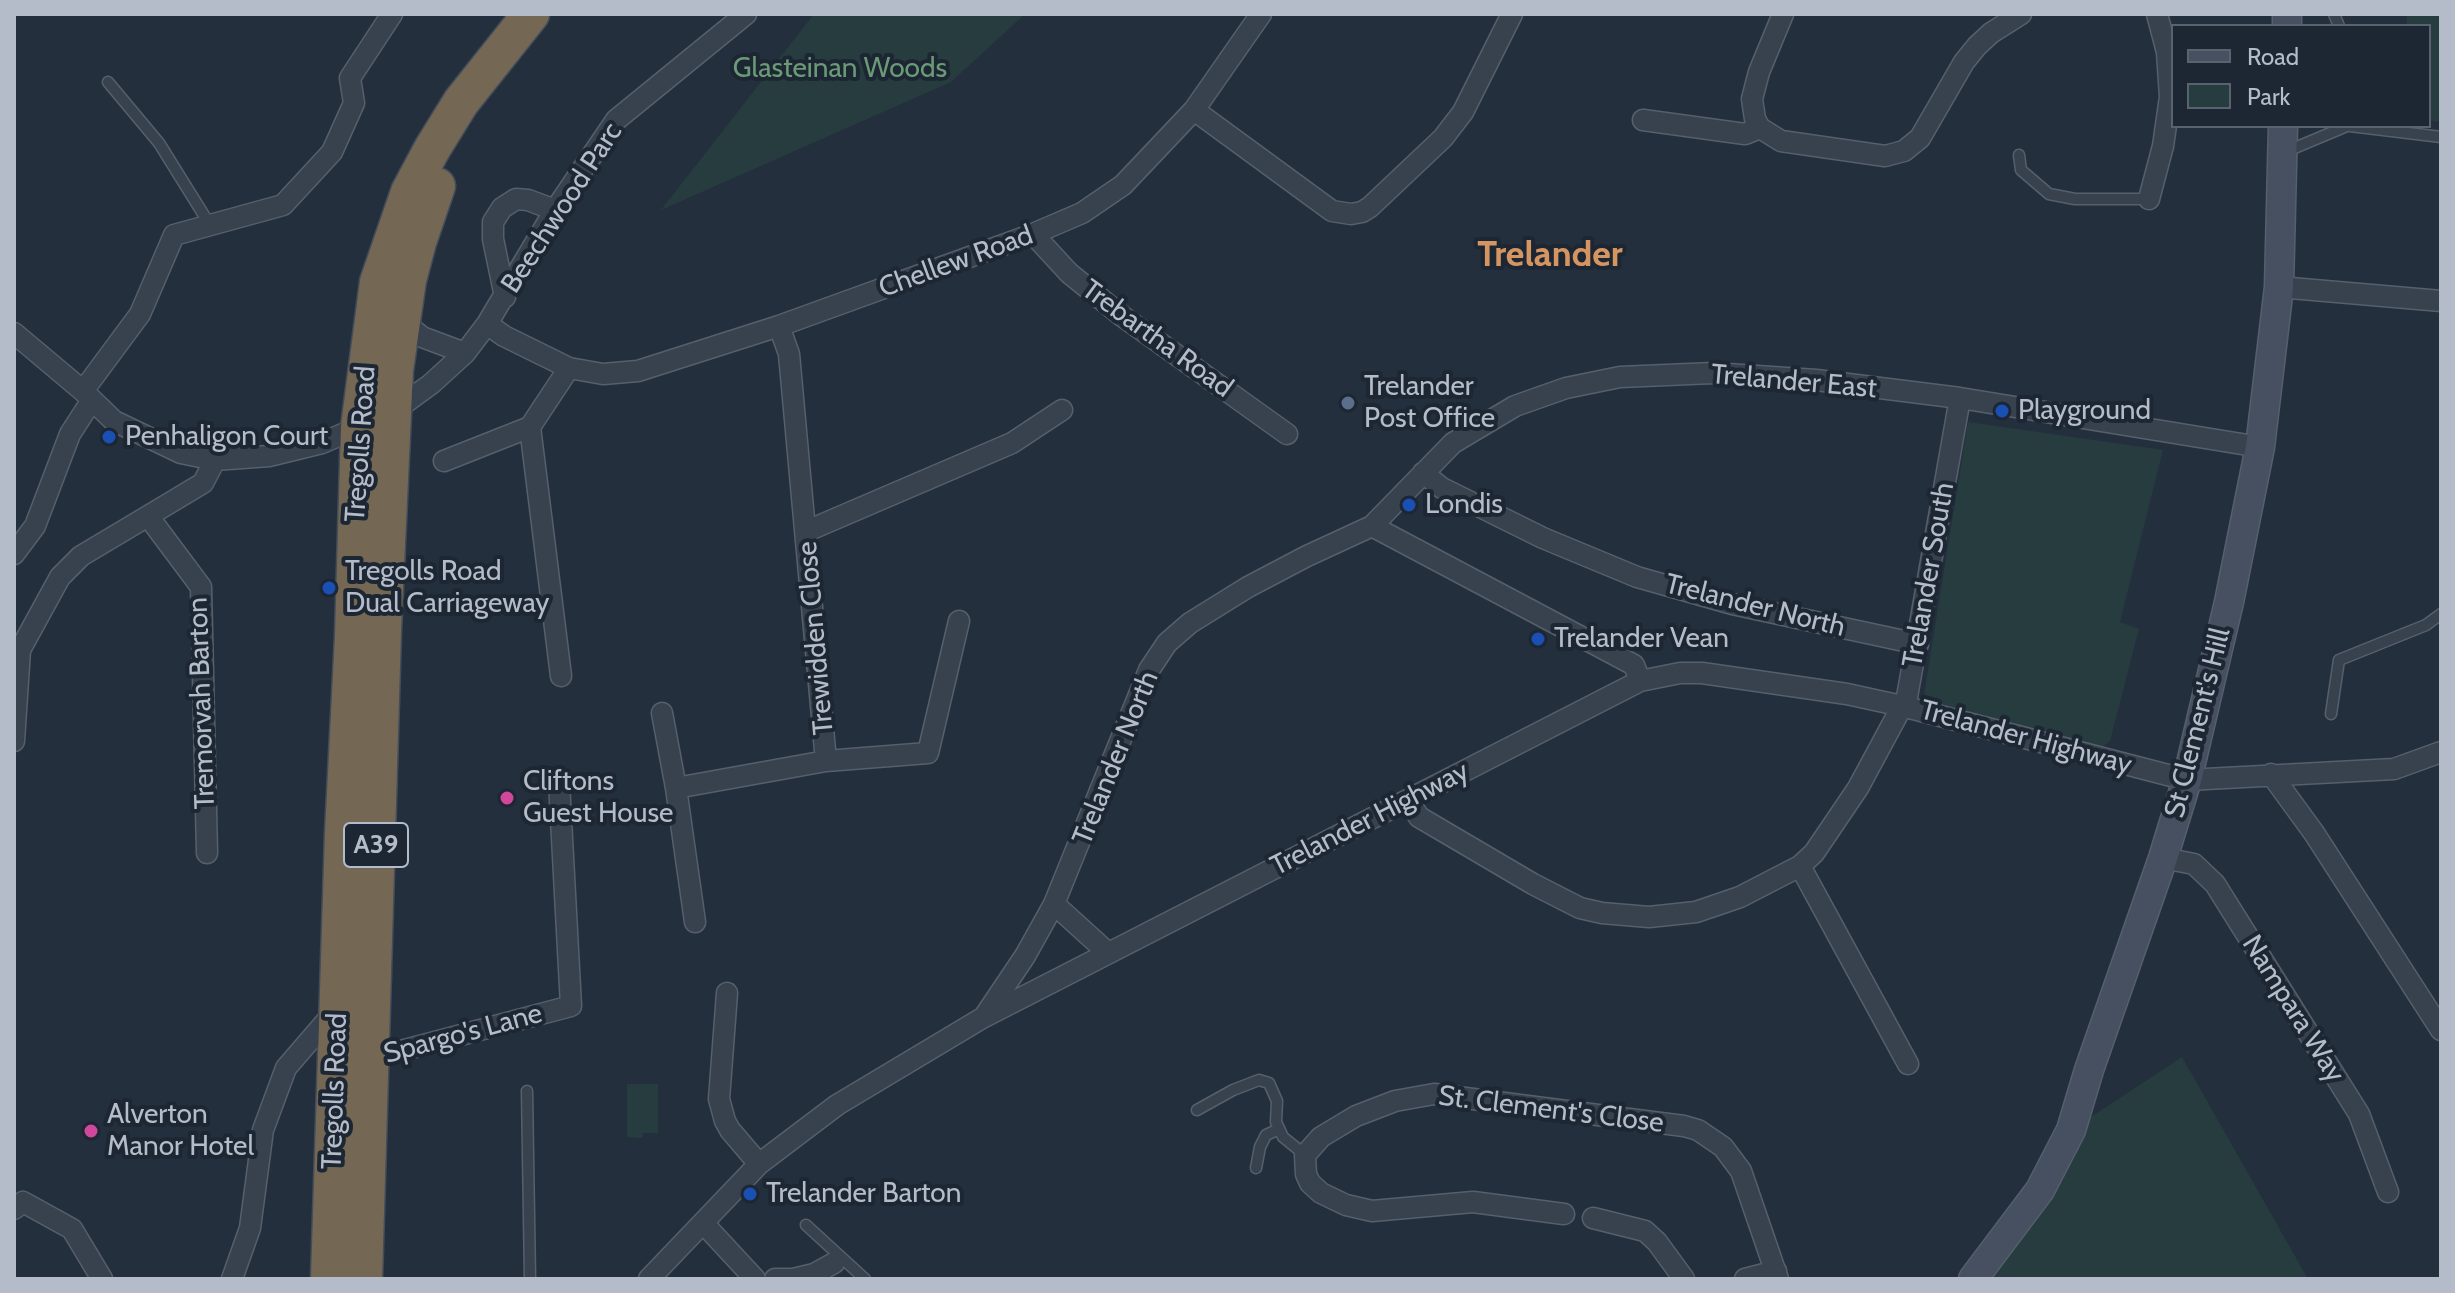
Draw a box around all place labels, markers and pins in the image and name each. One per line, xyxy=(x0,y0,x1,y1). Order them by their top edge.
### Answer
place label: Trelander Post Office xyxy=(1364,370,1495,436)
marker: Trelander Post Office xyxy=(1339,394,1357,412)
place label: Playground xyxy=(2018,394,2151,428)
marker: Playground xyxy=(1993,402,2011,420)
place label: Penhaligon Court xyxy=(125,420,328,454)
marker: Penhaligon Court xyxy=(100,428,118,446)
place label: Londis xyxy=(1425,488,1503,522)
marker: Londis xyxy=(1400,496,1418,514)
place label: Tregolls Road Dual Carriageway xyxy=(345,555,549,621)
marker: Tregolls Road Dual Carriageway xyxy=(320,579,338,597)
place label: Trelander Vean xyxy=(1554,622,1729,656)
marker: Trelander Vean xyxy=(1529,630,1547,648)
place label: Cliftons Guest House xyxy=(523,765,673,831)
marker: Cliftons Guest House xyxy=(498,789,516,807)
place label: Alverton Manor Hotel xyxy=(107,1098,254,1164)
marker: Alverton Manor Hotel xyxy=(82,1122,100,1140)
place label: Trelander Barton xyxy=(766,1177,961,1211)
marker: Trelander Barton xyxy=(741,1185,759,1203)

